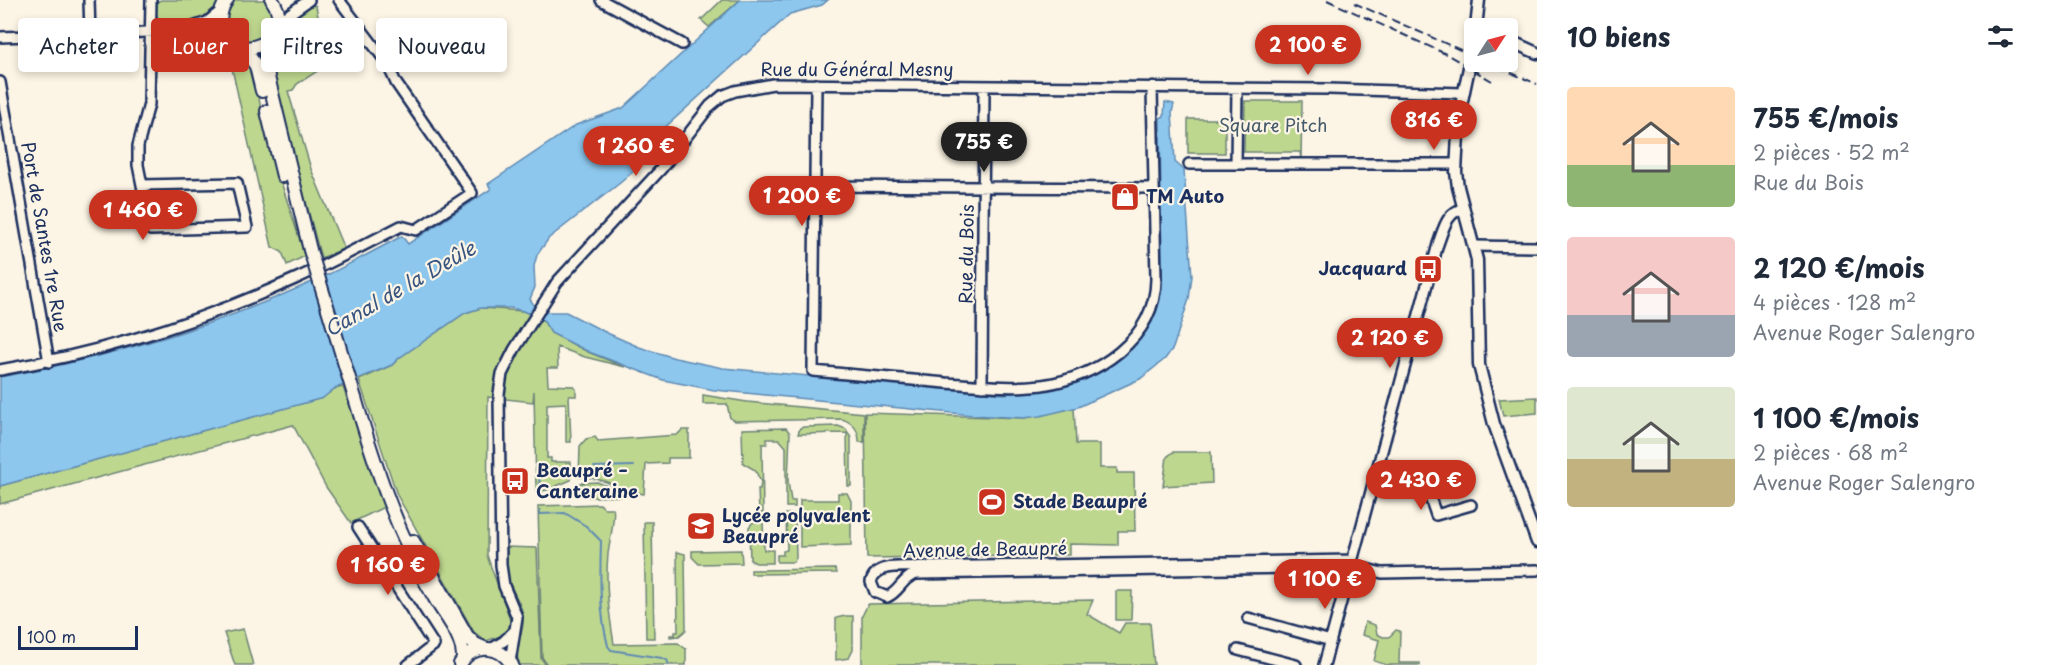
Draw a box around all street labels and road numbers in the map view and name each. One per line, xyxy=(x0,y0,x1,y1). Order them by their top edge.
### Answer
street label: Rue du Général Mesny xyxy=(760,55,954,82)
street label: Port de Santes 1re Rue xyxy=(15,140,75,334)
street label: Rue du Bois xyxy=(951,204,980,304)
street label: Avenue de Beaupré xyxy=(903,534,1067,563)

